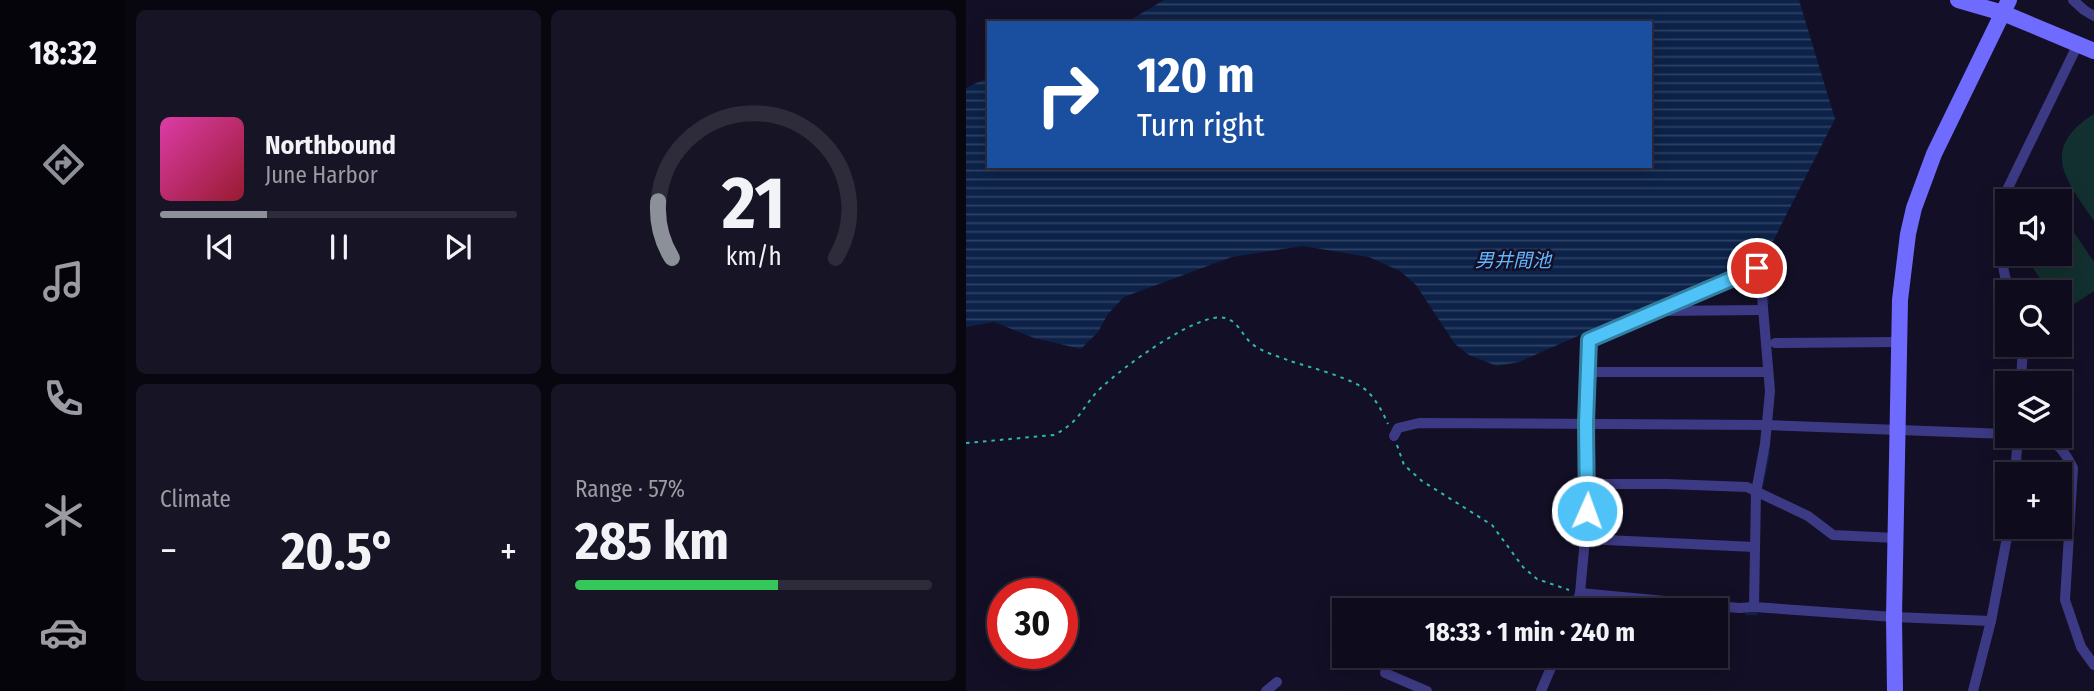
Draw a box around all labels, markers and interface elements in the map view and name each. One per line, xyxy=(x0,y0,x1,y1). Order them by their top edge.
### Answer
text: 18:32 xyxy=(29,34,97,72)
text: 120 m xyxy=(1137,46,1255,105)
icon: right xyxy=(1022,49,1113,140)
text: Turn right xyxy=(1137,106,1264,144)
text: Northbound xyxy=(265,130,396,161)
icon: directions xyxy=(39,140,88,189)
text: 21 xyxy=(721,160,785,247)
text: June Harbor xyxy=(265,161,378,189)
map controls xyxy=(1995,189,2072,539)
button: sound xyxy=(1995,189,2072,266)
icon: previous xyxy=(201,228,239,266)
icon: pause xyxy=(320,228,358,266)
icon: next xyxy=(439,228,477,266)
pin xyxy=(1727,238,1787,298)
text: km/h xyxy=(726,242,781,272)
water label: 男井間池 xyxy=(1475,249,1553,272)
icon: arrive xyxy=(1738,249,1776,287)
icon: music xyxy=(39,257,88,306)
button: search xyxy=(1995,280,2072,357)
button: layers xyxy=(1995,371,2072,448)
icon: phone xyxy=(39,374,88,423)
button: + xyxy=(1995,462,2072,539)
position arrow xyxy=(1550,474,1624,548)
text: Range · 57% xyxy=(575,475,685,503)
text: Climate xyxy=(160,485,231,513)
icon: climate xyxy=(39,491,88,540)
text: 285 km xyxy=(575,510,729,573)
text: 20.5° xyxy=(281,520,396,583)
text: − xyxy=(160,528,177,574)
text: + xyxy=(500,528,517,574)
speed limit sign: 30 xyxy=(987,578,1078,669)
icon: car xyxy=(39,608,88,657)
text: 18:33 · 1 min · 240 m xyxy=(1425,617,1635,648)

